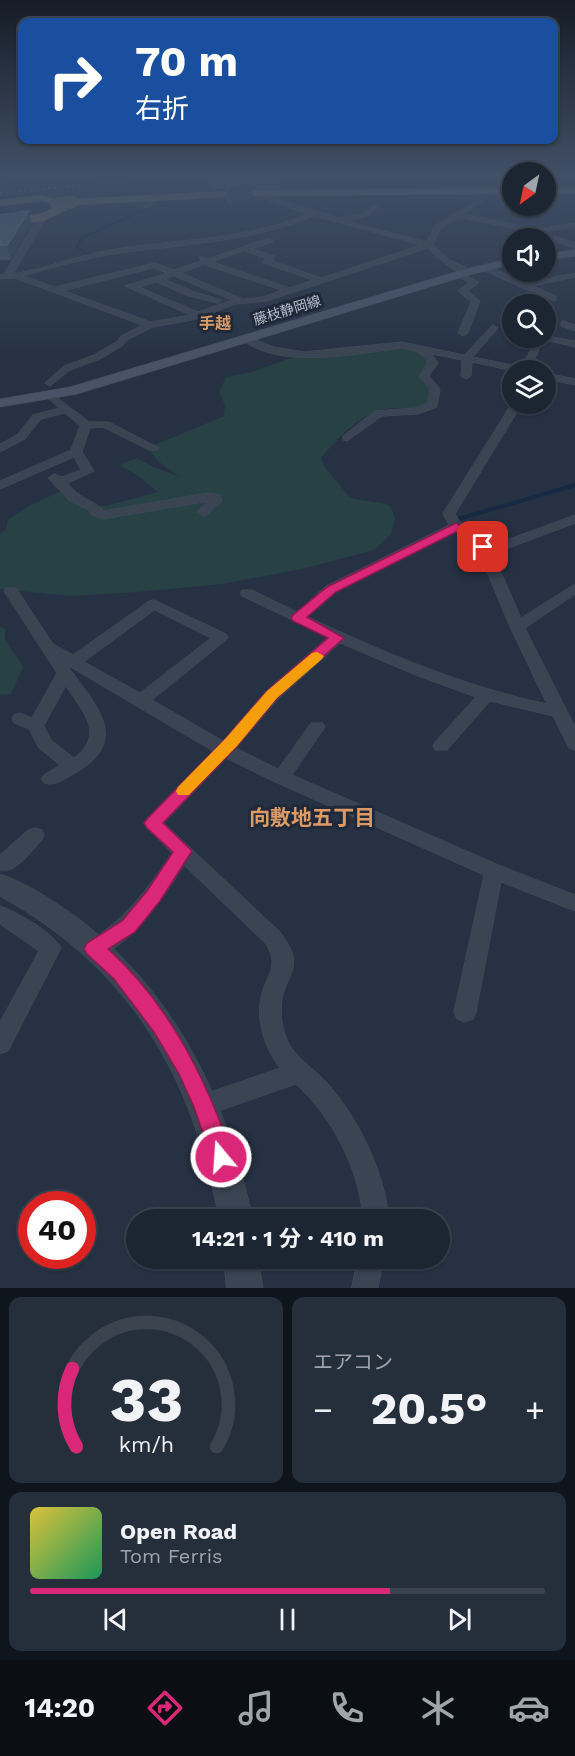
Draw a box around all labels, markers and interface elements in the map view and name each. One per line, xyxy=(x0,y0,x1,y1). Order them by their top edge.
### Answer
text: 70 m xyxy=(135,37,238,86)
icon: right xyxy=(36,42,114,120)
text: 右折 xyxy=(135,93,189,125)
north arrow xyxy=(502,162,556,216)
map controls xyxy=(502,162,556,414)
button: sound xyxy=(502,228,556,282)
street label: 藤枝静岡線 xyxy=(251,292,323,328)
button: search xyxy=(502,294,556,348)
district label: 手越 xyxy=(199,314,231,333)
button: layers xyxy=(502,360,556,414)
pin xyxy=(457,521,508,572)
icon: arrive xyxy=(466,530,499,563)
district label: 向敷地五丁目 xyxy=(249,805,375,830)
position arrow xyxy=(189,1125,253,1189)
speed limit sign: 40 xyxy=(18,1191,96,1269)
text: 14:21 · 1 分 · 410 m xyxy=(192,1226,384,1251)
text: エアコン xyxy=(313,1350,393,1374)
text: 33 xyxy=(109,1363,183,1436)
text: 20.5° xyxy=(371,1382,487,1435)
text: − xyxy=(313,1390,333,1429)
text: + xyxy=(525,1390,545,1429)
text: km/h xyxy=(118,1432,174,1457)
text: Open Road xyxy=(120,1519,237,1544)
text: Tom Ferris xyxy=(120,1544,223,1568)
icon: previous xyxy=(99,1603,132,1636)
icon: pause xyxy=(271,1603,304,1636)
icon: next xyxy=(443,1603,476,1636)
icon: directions xyxy=(144,1687,186,1729)
icon: music xyxy=(235,1687,277,1729)
icon: phone xyxy=(326,1687,368,1729)
icon: climate xyxy=(417,1687,459,1729)
icon: car xyxy=(508,1687,550,1729)
text: 14:20 xyxy=(25,1692,95,1724)

